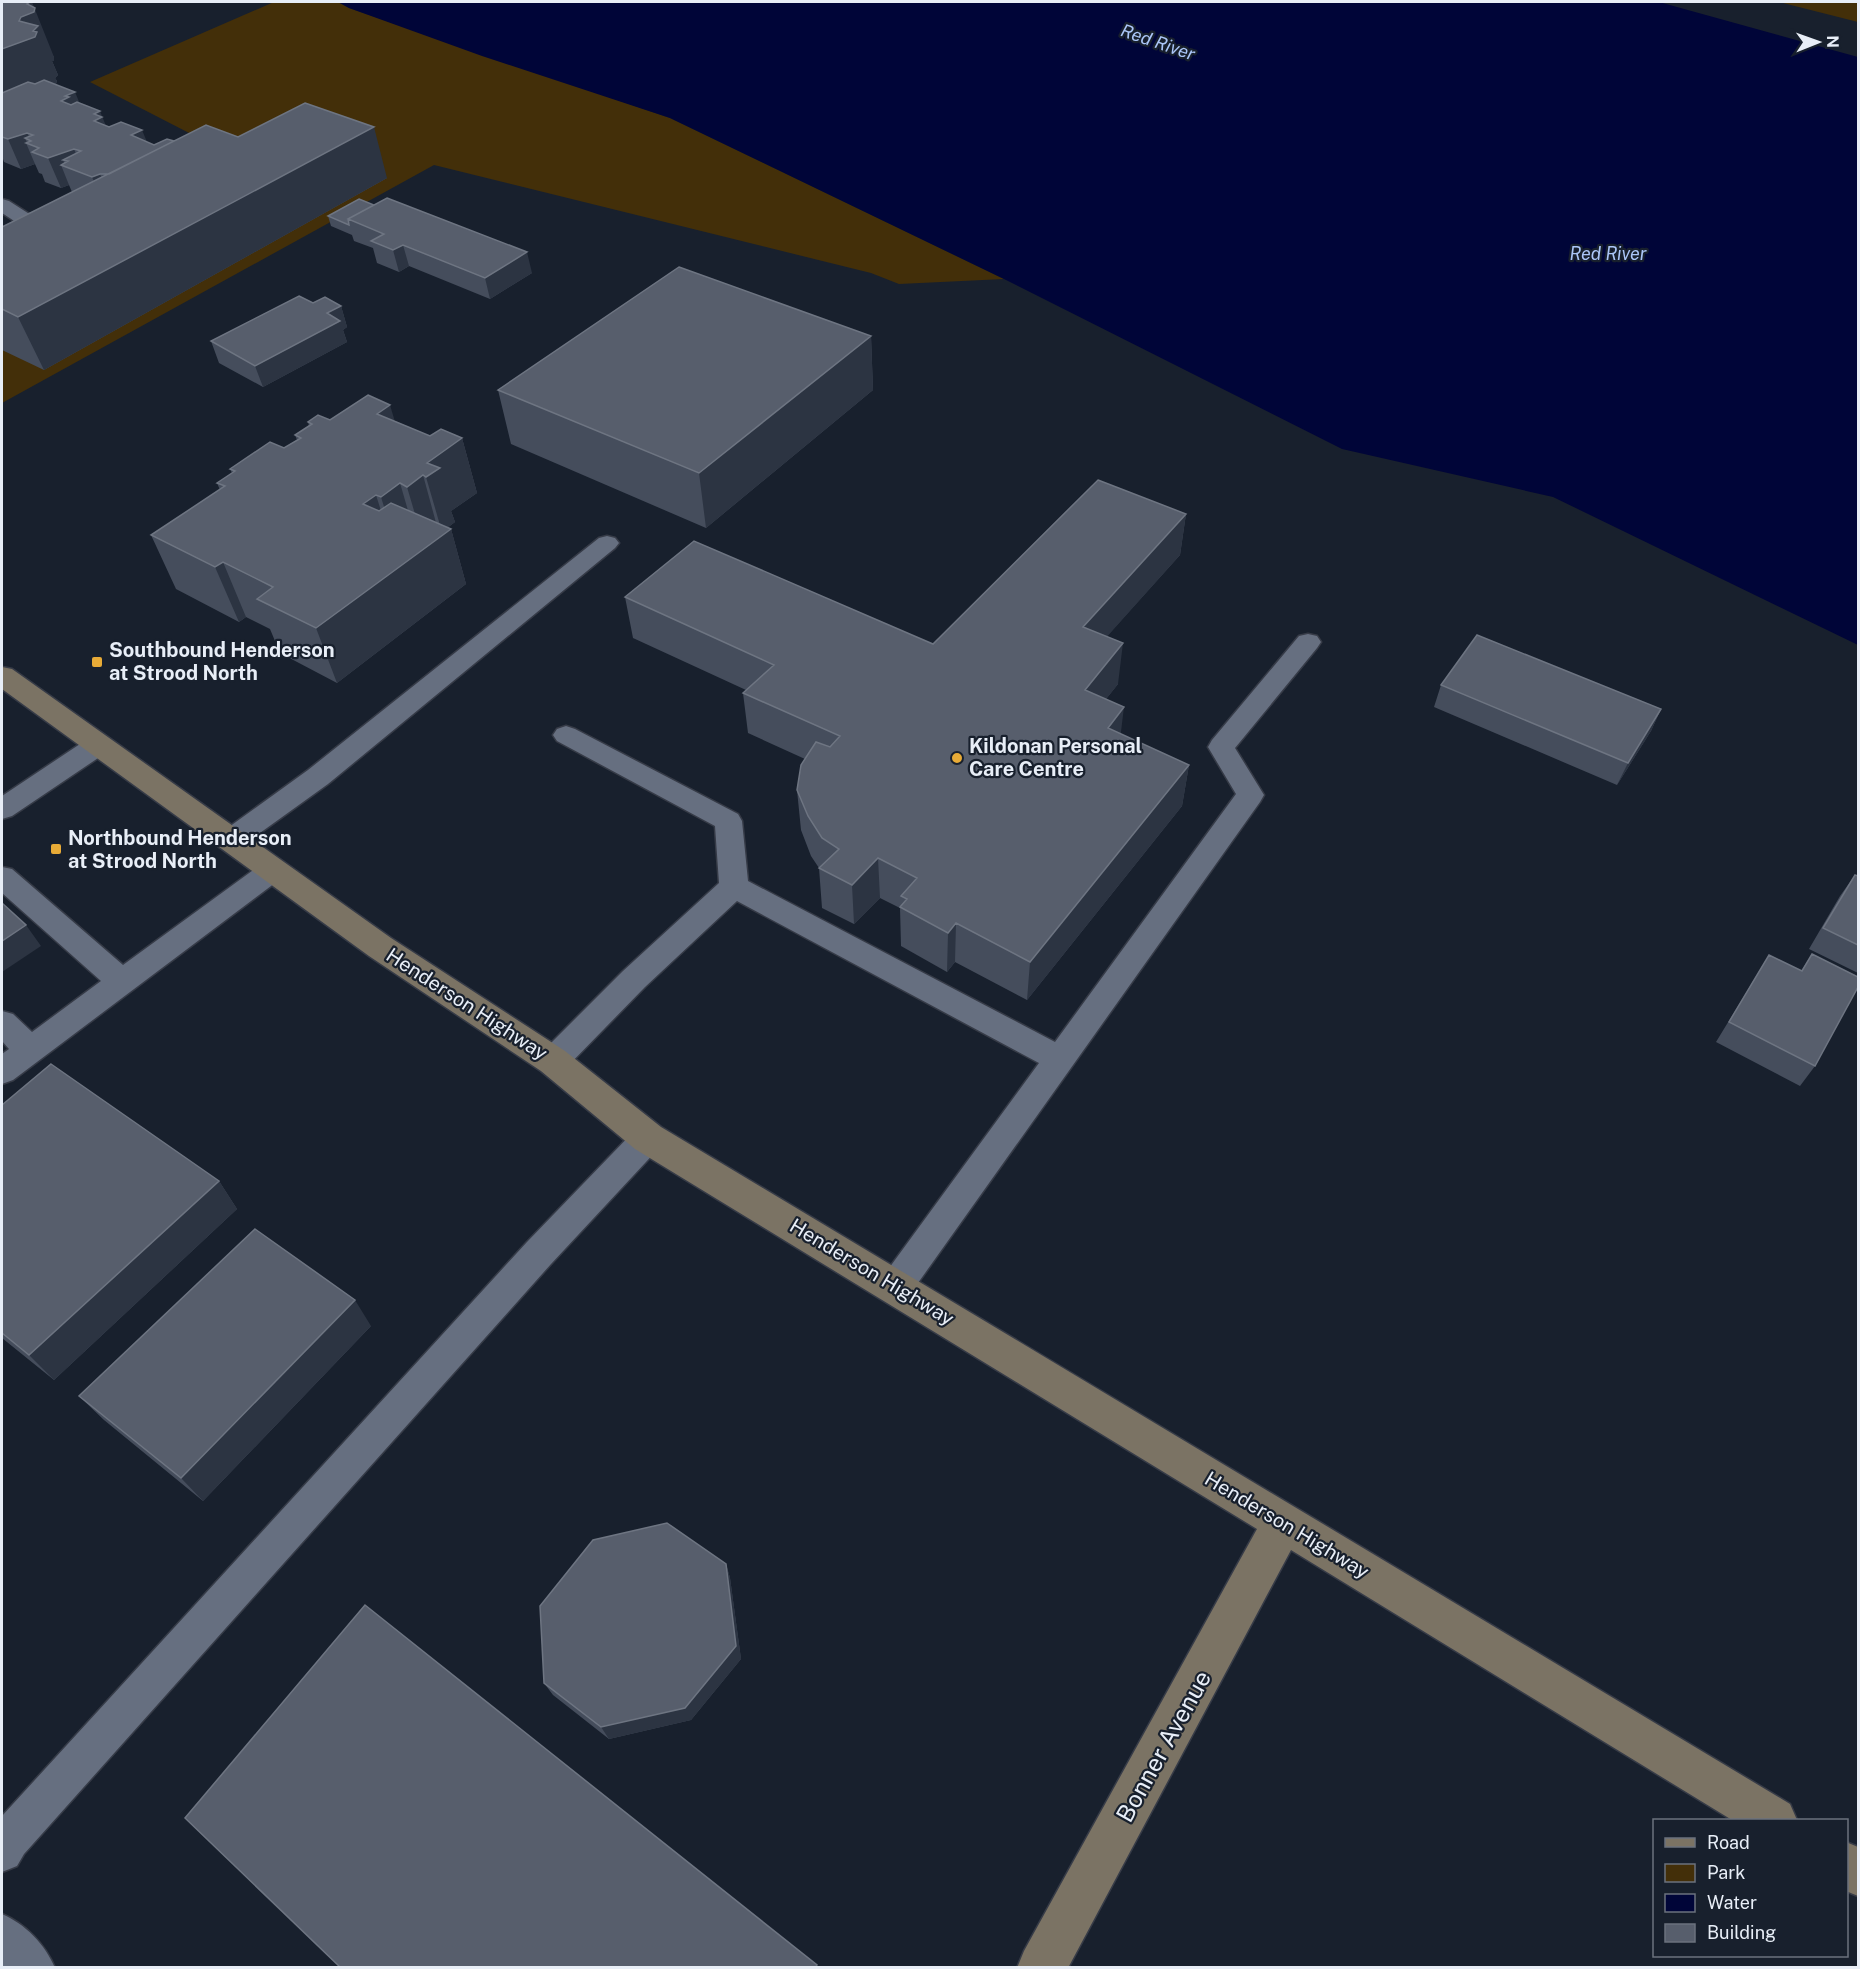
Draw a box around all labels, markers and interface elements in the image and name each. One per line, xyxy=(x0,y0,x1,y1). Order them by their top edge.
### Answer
north arrow xyxy=(1788,12,1848,72)
water label: Red River xyxy=(1118,20,1198,65)
text: N xyxy=(1823,35,1842,48)
water label: Red River xyxy=(1569,243,1647,264)
place label: Southbound Henderson at Strood North xyxy=(109,638,335,685)
marker: Southbound Henderson at Strood North xyxy=(90,655,104,669)
place label: Kildonan Personal Care Centre xyxy=(969,734,1142,781)
marker: Kildonan Personal Care Centre xyxy=(950,751,964,765)
place label: Northbound Henderson at Strood North xyxy=(68,826,292,873)
marker: Northbound Henderson at Strood North xyxy=(49,842,63,856)
street label: Henderson Highway xyxy=(382,943,552,1065)
street label: Henderson Highway xyxy=(785,1213,959,1331)
street label: Henderson Highway xyxy=(1200,1466,1374,1584)
street label: Bonner Avenue xyxy=(1110,1665,1216,1827)
legend xyxy=(1653,1819,1848,1957)
text: Road xyxy=(1707,1832,1750,1853)
text: Park xyxy=(1707,1862,1745,1883)
text: Water xyxy=(1707,1892,1757,1913)
text: Building xyxy=(1707,1922,1776,1943)

